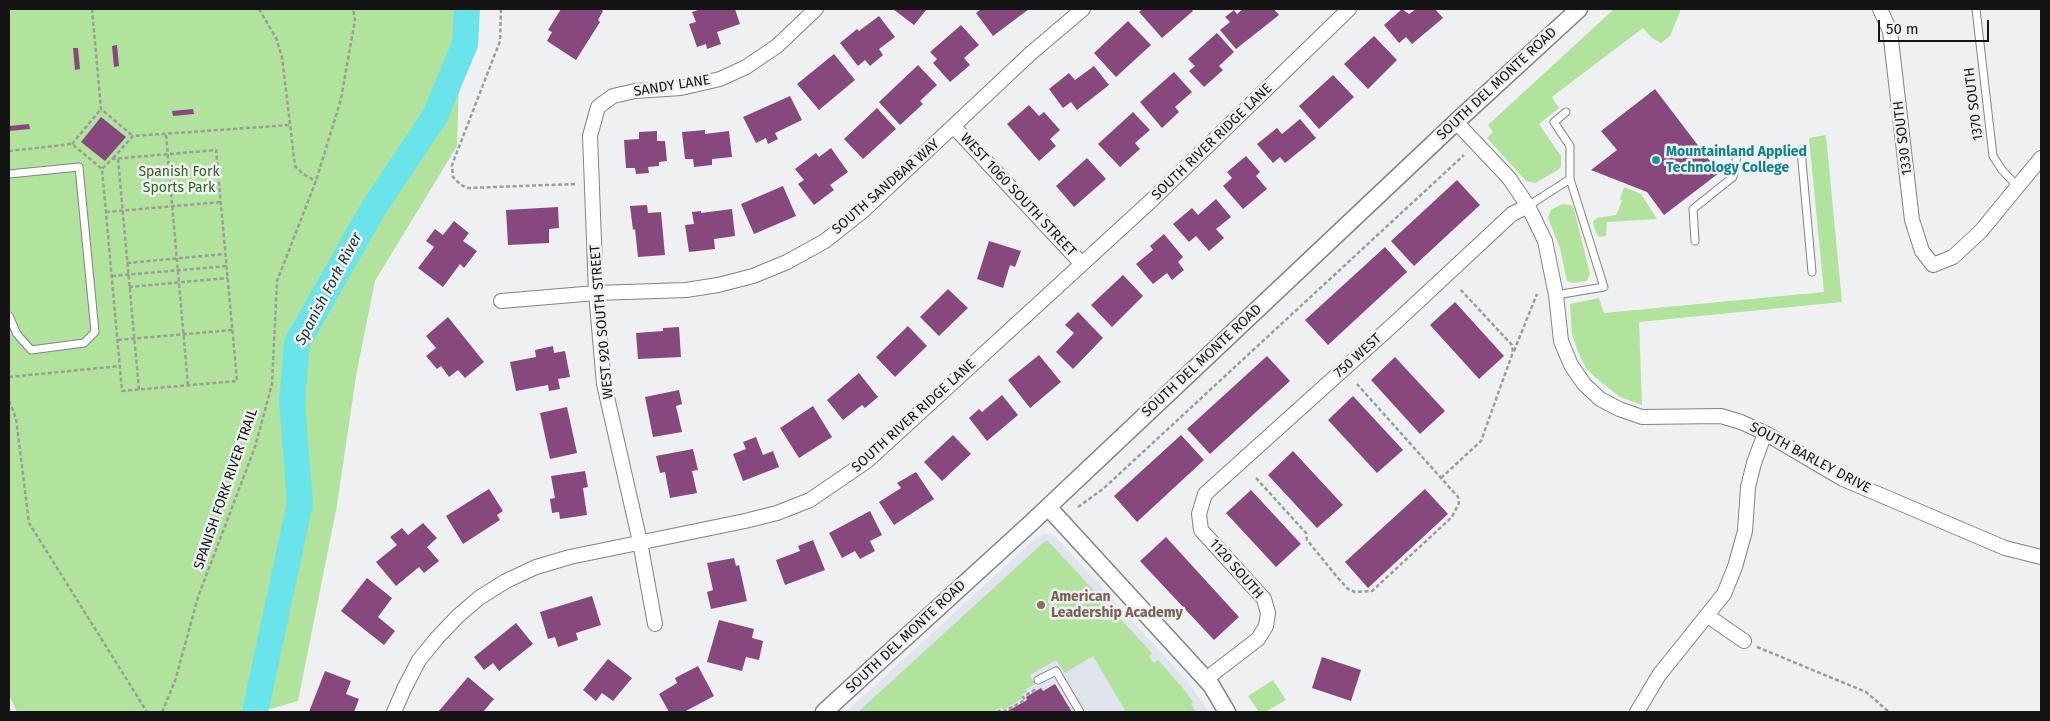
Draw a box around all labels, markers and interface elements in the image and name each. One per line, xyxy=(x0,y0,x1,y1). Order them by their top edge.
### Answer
scale bar xyxy=(1880,10,1991,42)
text: 50 m xyxy=(1886,20,1919,38)
street label: SOUTH DEL MONTE ROAD xyxy=(1434,24,1560,144)
street label: 1370 SOUTH xyxy=(1961,66,1987,142)
street label: SANDY LANE xyxy=(633,72,711,100)
street label: SOUTH RIVER RIDGE LANE xyxy=(1148,80,1276,204)
street label: 1330 SOUTH xyxy=(1890,100,1916,176)
street label: WEST 1060 SOUTH STREET xyxy=(956,130,1080,260)
street label: SOUTH SANDBAR WAY xyxy=(829,136,943,238)
place label: Mountainland Applied Technology College xyxy=(1666,144,1807,176)
marker: Mountainland Applied Technology College xyxy=(1650,154,1662,166)
park label: Spanish Fork Sports Park xyxy=(138,164,220,196)
water label: Spanish Fork River xyxy=(292,230,366,348)
street label: WEST 920 SOUTH STREET xyxy=(587,244,617,400)
street label: SOUTH DEL MONTE ROAD xyxy=(1139,301,1265,421)
street label: 750 WEST xyxy=(1331,330,1385,382)
street label: SOUTH RIVER RIDGE LANE xyxy=(849,356,979,476)
street label: SPANISH FORK RIVER TRAIL xyxy=(191,406,261,572)
street label: SOUTH BARLEY DRIVE xyxy=(1747,419,1873,497)
street label: 1120 SOUTH xyxy=(1205,536,1267,602)
street label: SOUTH DEL MONTE ROAD xyxy=(843,577,969,697)
place label: American Leadership Academy xyxy=(1051,589,1183,622)
marker: American Leadership Academy xyxy=(1035,599,1047,611)

